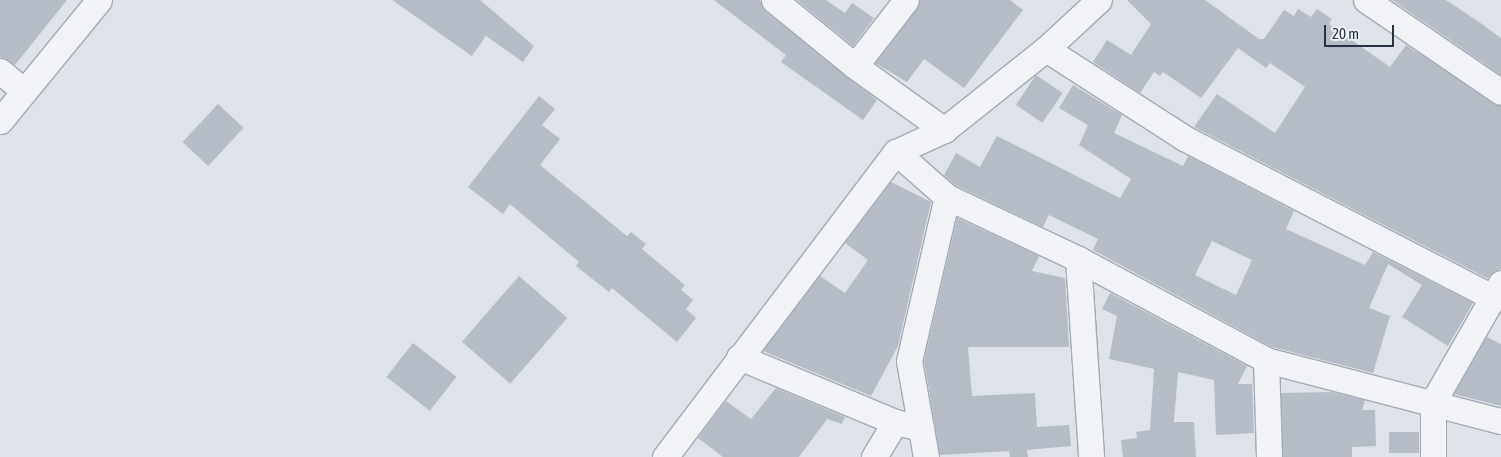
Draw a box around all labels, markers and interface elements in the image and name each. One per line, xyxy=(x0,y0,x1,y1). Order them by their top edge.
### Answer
scale bar xyxy=(1326,15,1396,47)
text: 20 m xyxy=(1332,25,1359,42)

